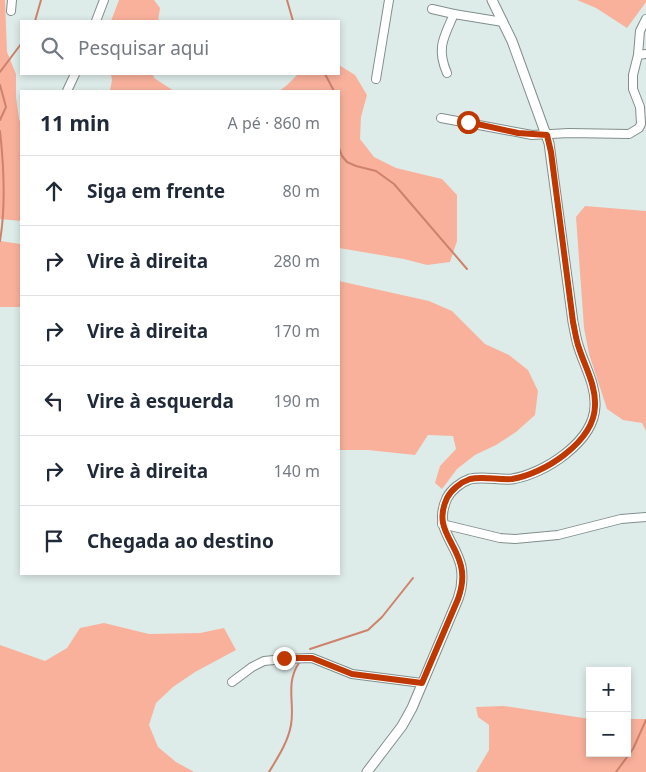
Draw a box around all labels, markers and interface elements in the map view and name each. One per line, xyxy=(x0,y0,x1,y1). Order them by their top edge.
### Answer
search box xyxy=(20,20,340,75)
icon: search xyxy=(38,34,66,62)
text: Pesquisar aqui xyxy=(78,35,209,61)
text: 11 min xyxy=(40,109,110,137)
route start xyxy=(457,111,480,134)
text: A pé · 860 m xyxy=(228,112,320,134)
icon: ahead xyxy=(40,177,68,205)
text: Siga em frente xyxy=(87,178,225,204)
text: 80 m xyxy=(283,180,320,202)
icon: right xyxy=(40,247,68,275)
text: Vire à direita xyxy=(87,248,208,274)
text: 280 m xyxy=(273,250,320,272)
icon: right xyxy=(40,317,68,345)
text: Vire à direita xyxy=(87,318,208,344)
text: 170 m xyxy=(273,320,320,342)
icon: left xyxy=(40,387,68,415)
text: Vire à esquerda xyxy=(87,388,234,414)
text: 190 m xyxy=(273,390,320,412)
icon: right xyxy=(40,457,68,485)
text: Vire à direita xyxy=(87,458,208,484)
text: 140 m xyxy=(273,460,320,482)
icon: arrive xyxy=(40,527,68,555)
text: Chegada ao destino xyxy=(87,528,274,554)
route end xyxy=(273,647,296,670)
map controls xyxy=(586,667,631,757)
button: + xyxy=(586,667,631,712)
button: − xyxy=(586,712,631,757)

